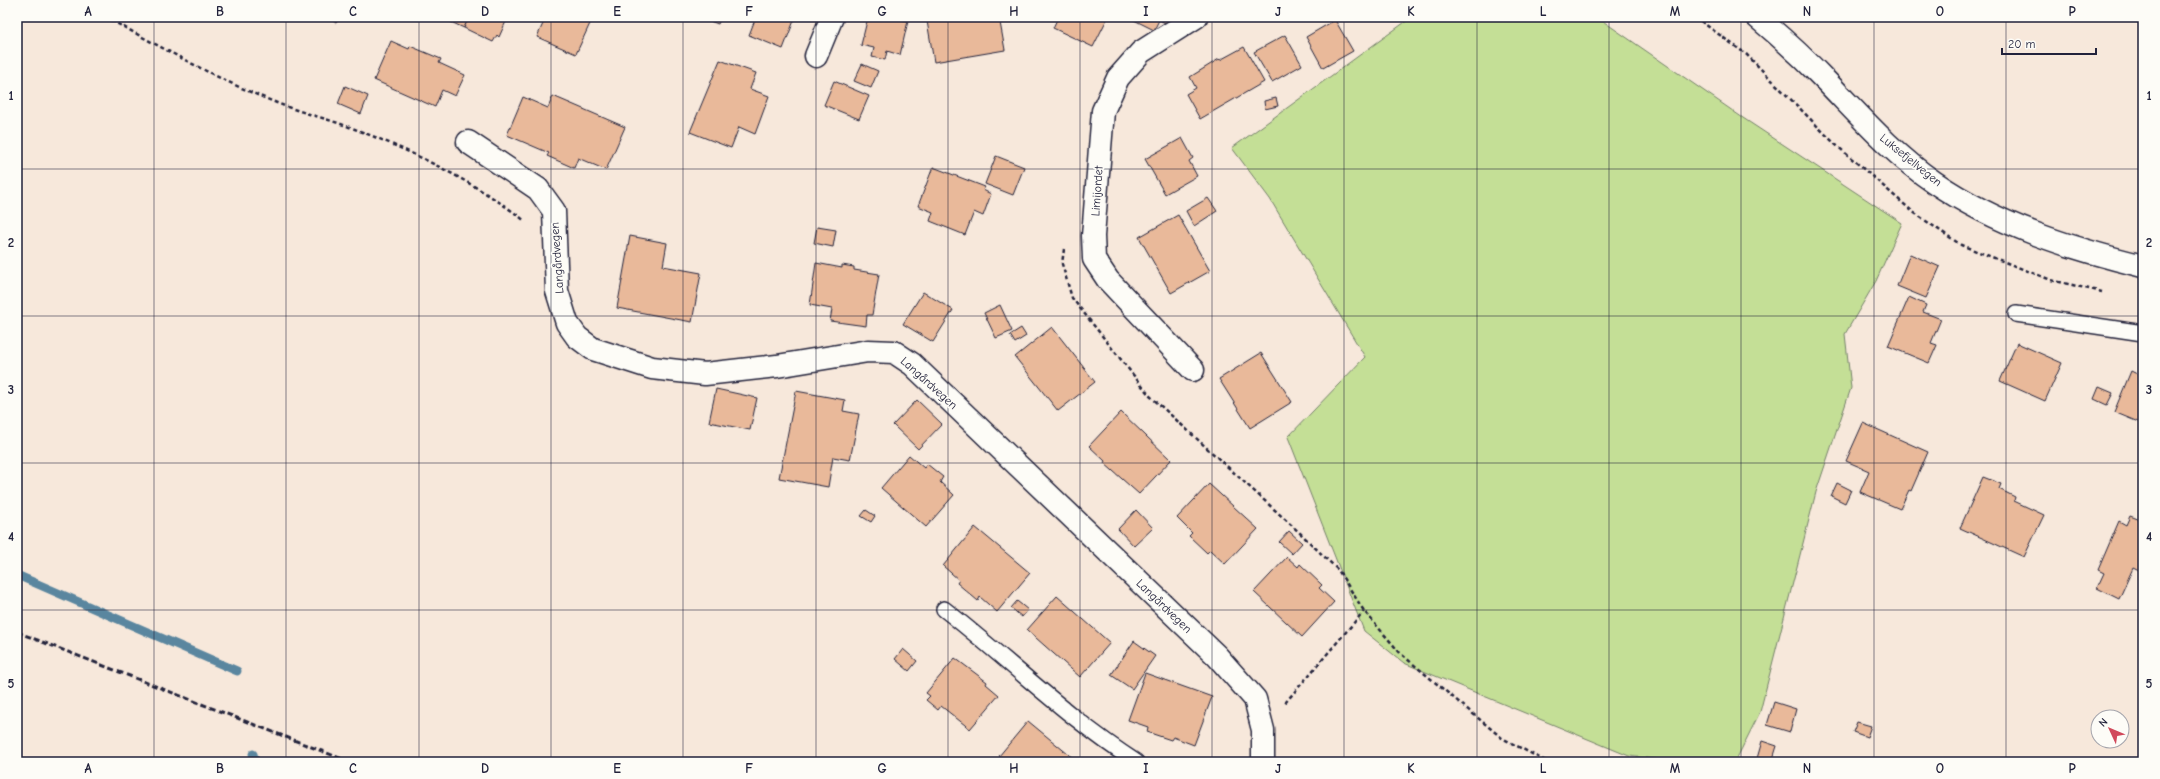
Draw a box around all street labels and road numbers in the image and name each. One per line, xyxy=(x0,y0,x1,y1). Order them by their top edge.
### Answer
street label: Luksefjellvegen xyxy=(1877,131,1945,189)
street label: Limijordet xyxy=(1088,165,1106,217)
street label: Langårdvegen xyxy=(548,222,566,294)
street label: Langårdvegen xyxy=(898,354,960,412)
street label: Langårdvegen xyxy=(1133,576,1195,636)

